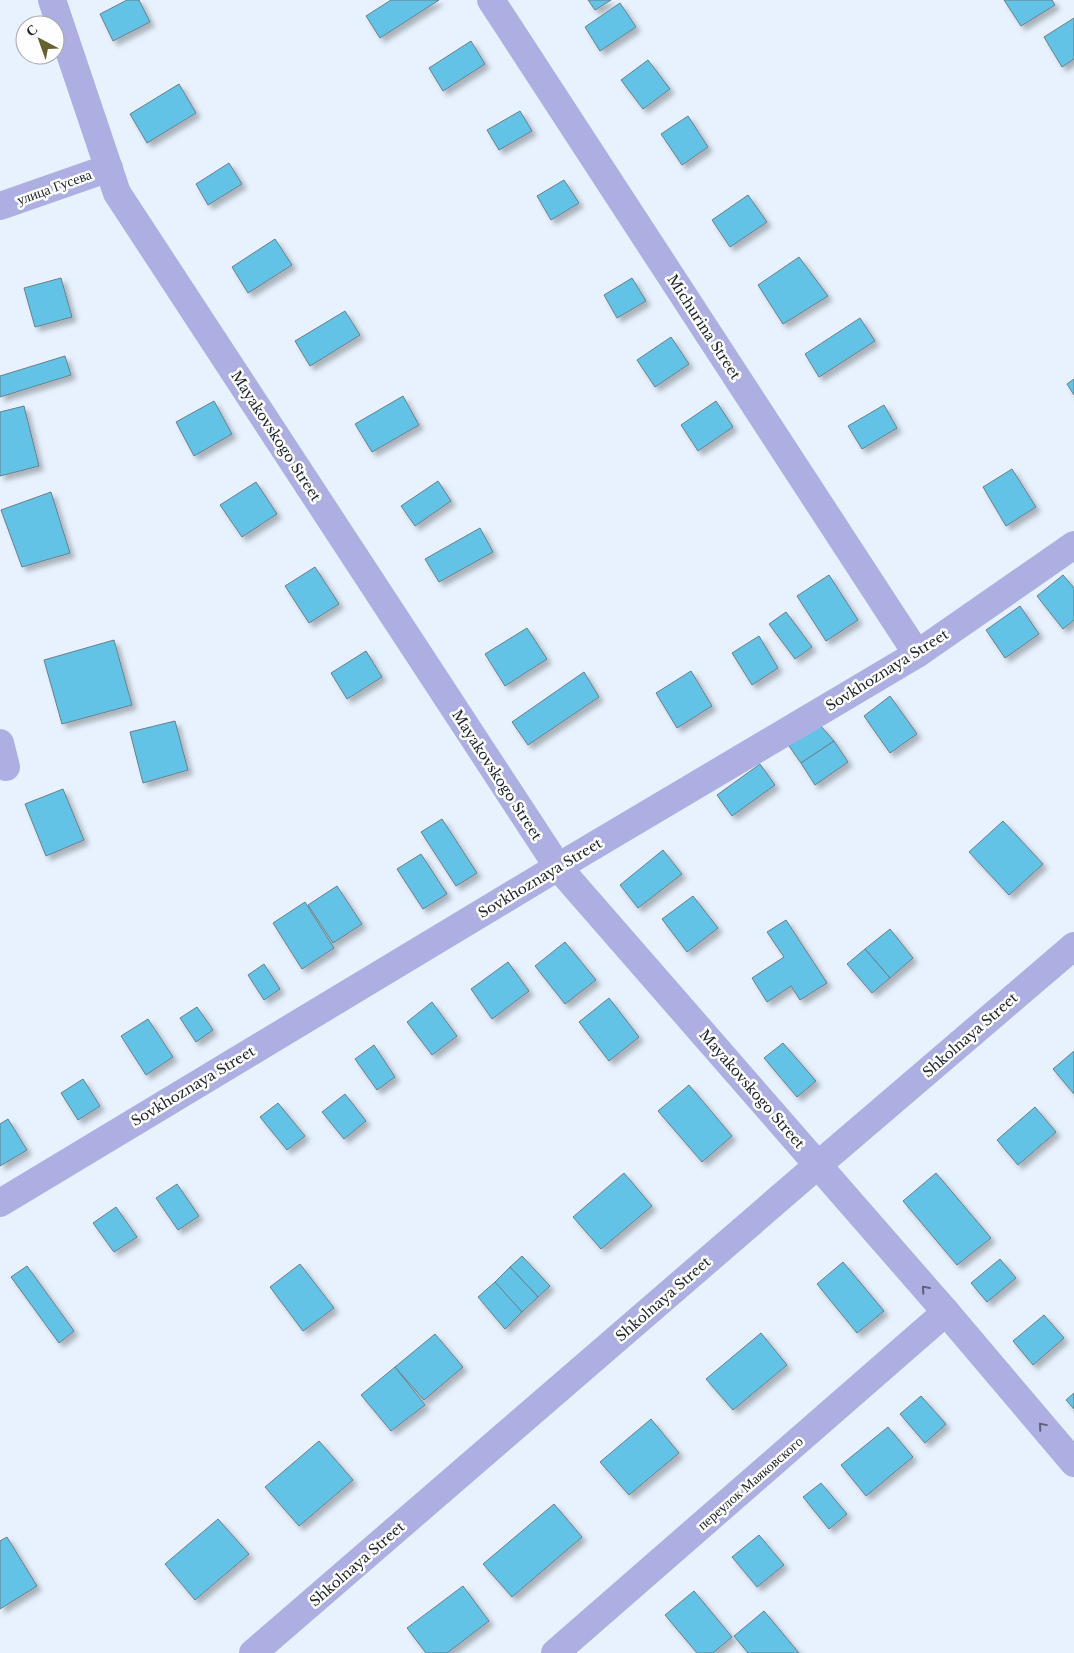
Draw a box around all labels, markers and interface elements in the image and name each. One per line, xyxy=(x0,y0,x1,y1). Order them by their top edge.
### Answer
north arrow xyxy=(15,15,65,65)
text: С xyxy=(22,20,41,40)
street label: улица Гусева xyxy=(14,165,95,209)
street label: Michurina Street xyxy=(663,271,745,383)
street label: Mayakovskogo Street xyxy=(227,367,325,505)
street label: Sovkhoznaya Street xyxy=(822,625,952,715)
street label: Mayakovskogo Street xyxy=(448,706,546,844)
street label: Sovkhoznaya Street xyxy=(475,834,606,922)
street label: Shkolnaya Street xyxy=(919,988,1022,1081)
street label: Mayakovskogo Street xyxy=(695,1026,809,1153)
street label: Sovkhoznaya Street xyxy=(128,1042,259,1130)
street label: Shkolnaya Street xyxy=(612,1252,715,1345)
one-way arrow xyxy=(923,1286,931,1295)
one-way arrow xyxy=(1039,1422,1048,1431)
street label: переулок Маяковского xyxy=(693,1432,807,1534)
street label: Shkolnaya Street xyxy=(306,1517,409,1610)

